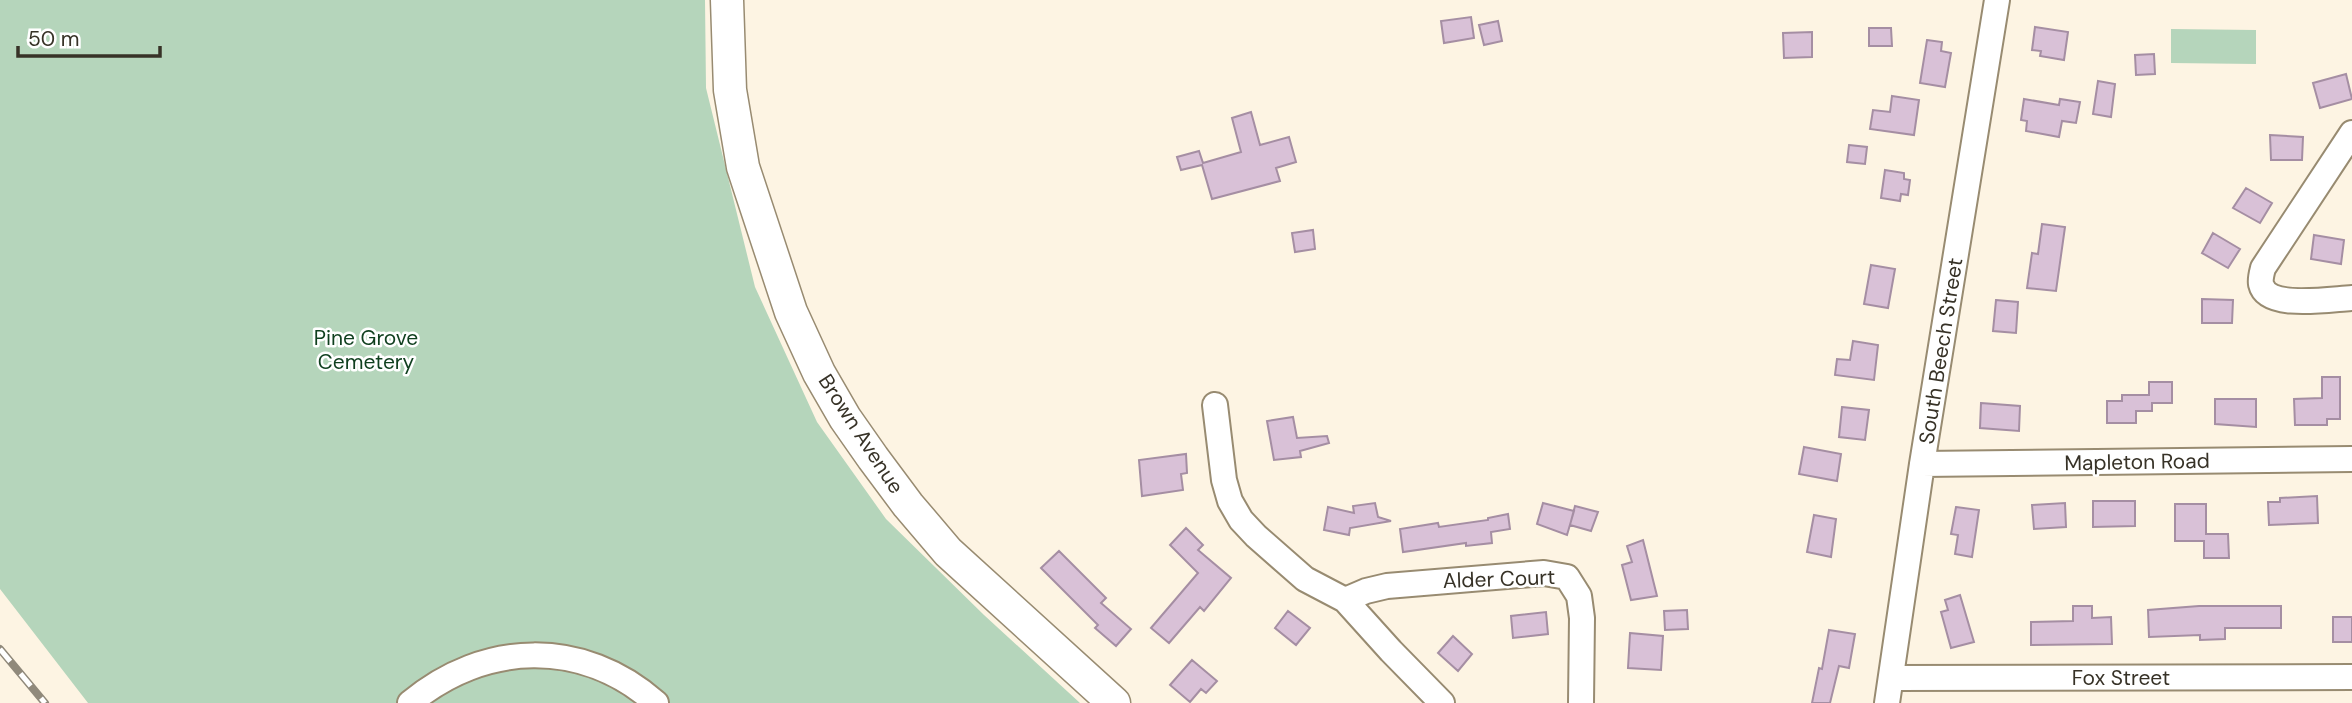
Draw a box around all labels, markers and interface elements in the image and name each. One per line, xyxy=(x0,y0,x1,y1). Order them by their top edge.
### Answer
scale bar xyxy=(18,14,159,58)
text: 50 m xyxy=(28,25,79,53)
street label: South Beech Street xyxy=(1912,256,1970,446)
park label: Pine Grove Cemetery xyxy=(314,324,418,376)
street label: Brown Avenue xyxy=(812,369,910,499)
street label: Mapleton Road xyxy=(2064,447,2210,477)
street label: Alder Court xyxy=(1442,563,1556,595)
street label: Fox Street xyxy=(2072,664,2170,692)

